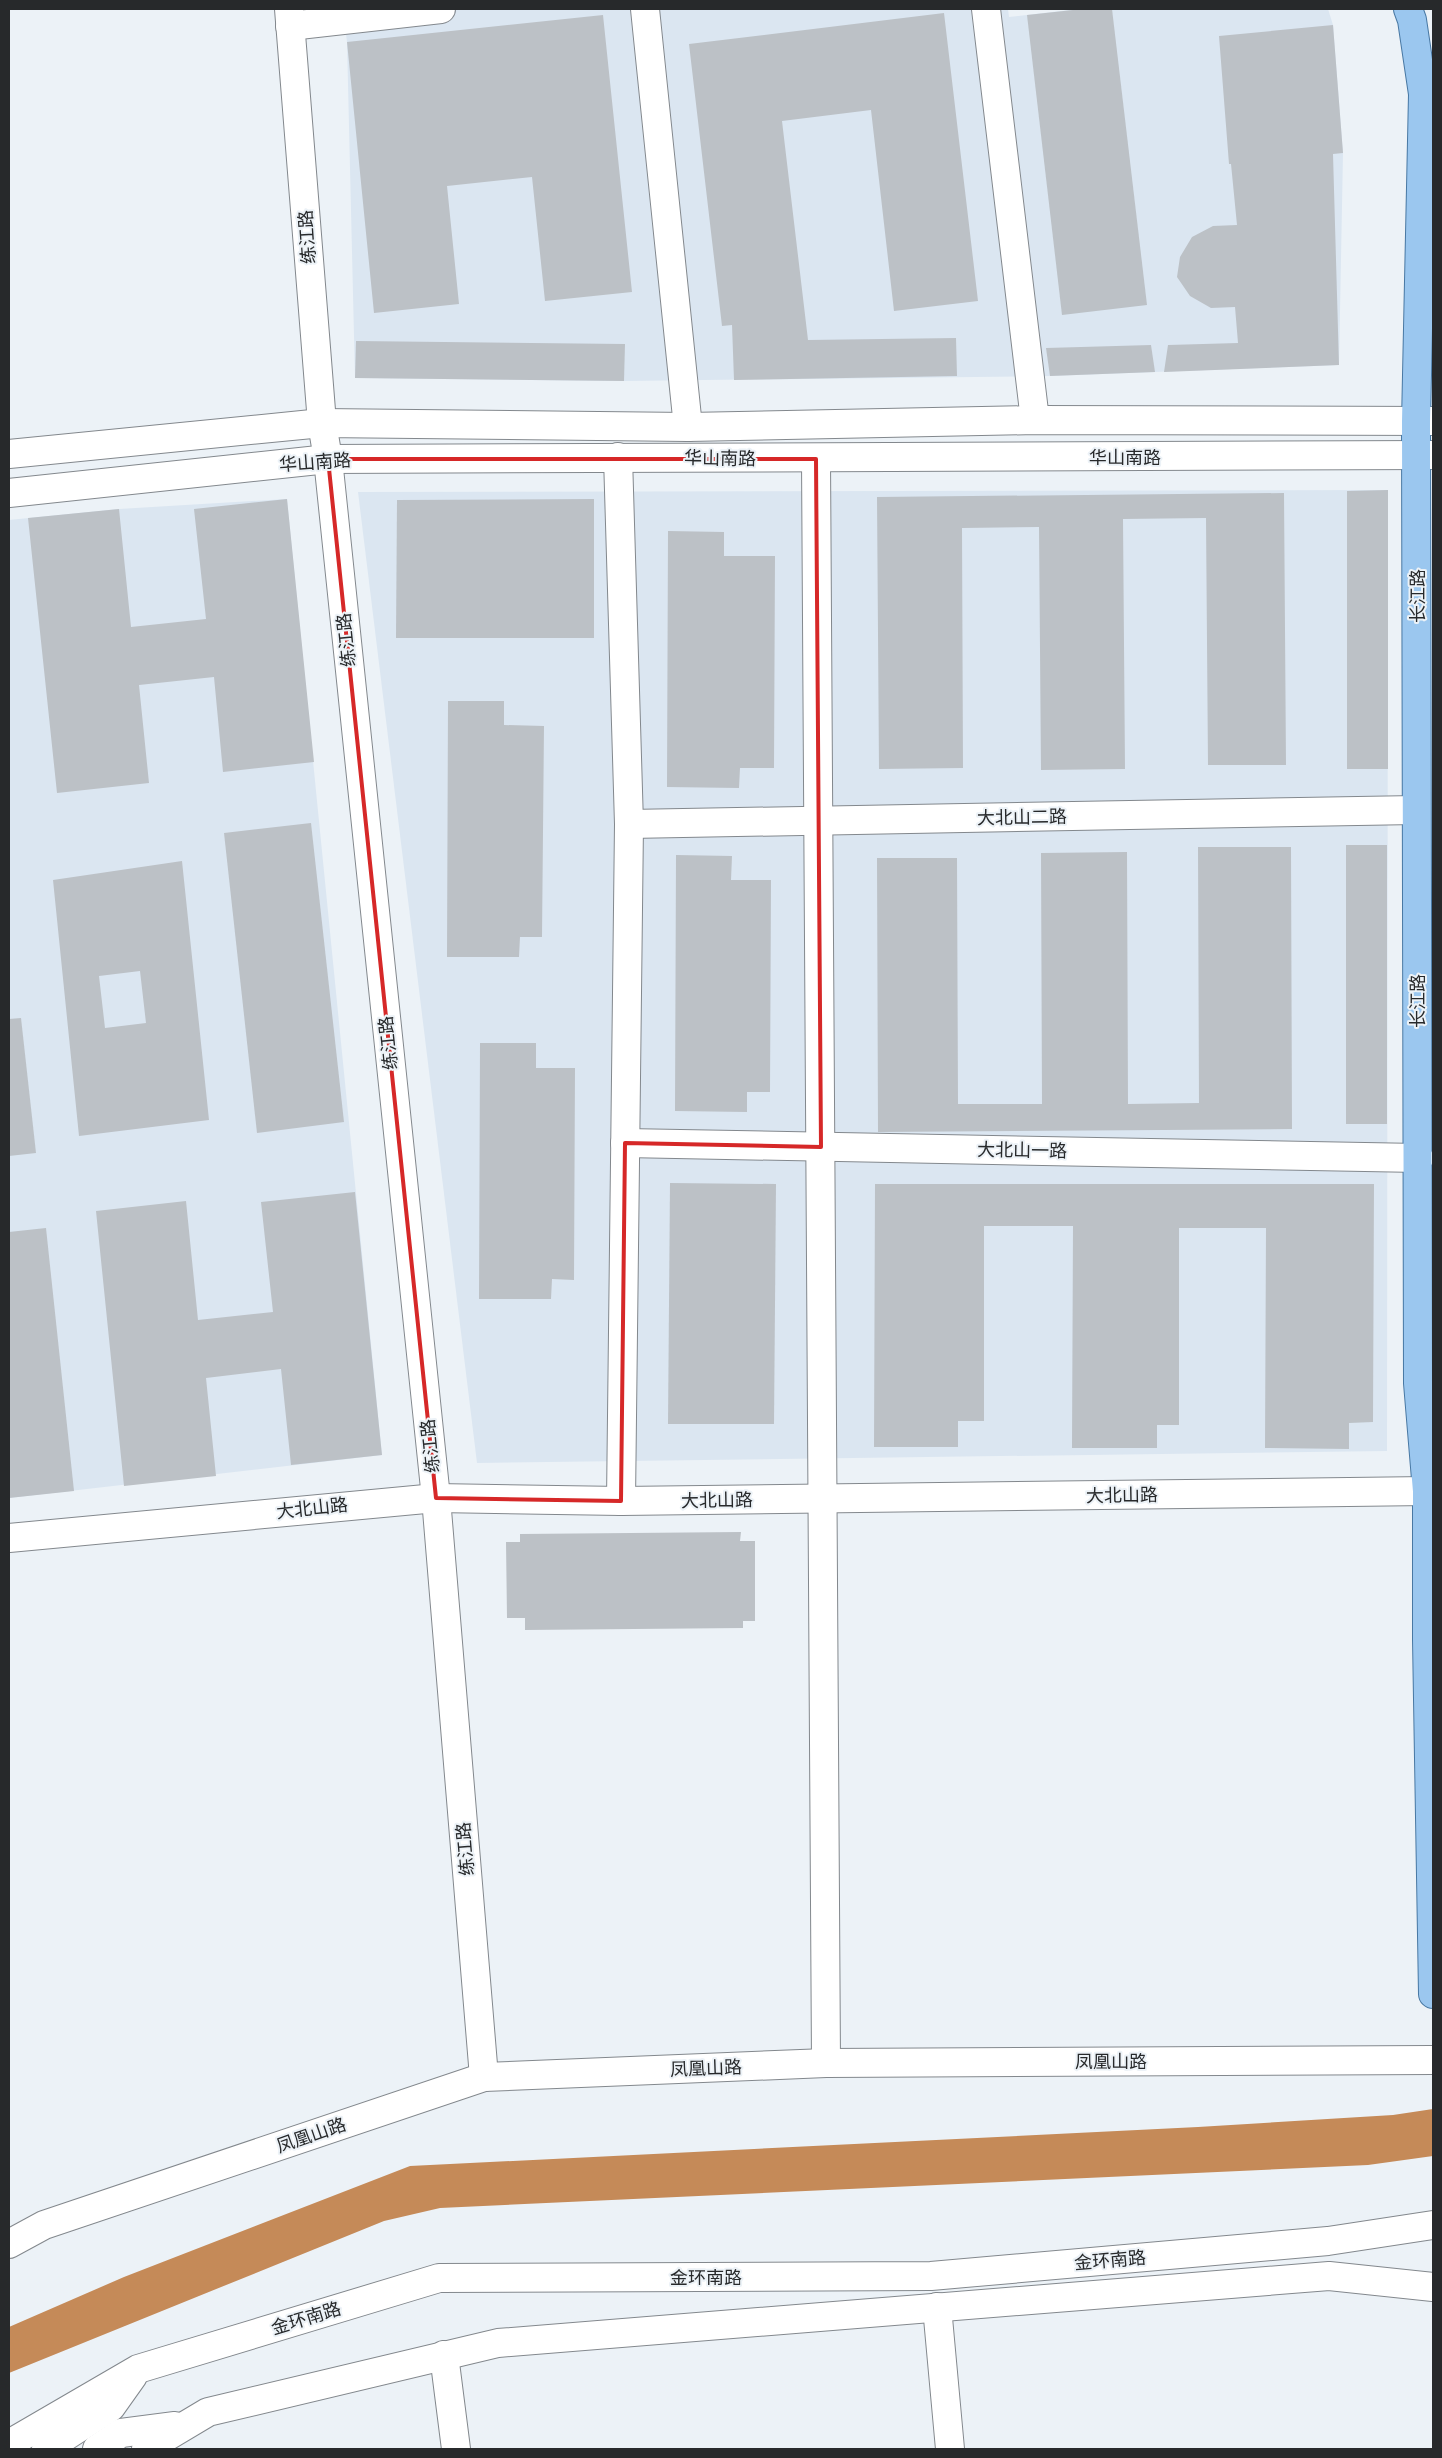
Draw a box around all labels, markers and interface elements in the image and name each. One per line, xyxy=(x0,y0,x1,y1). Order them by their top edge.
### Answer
street label: 练江路 xyxy=(294,209,320,265)
street label: 华山南路 xyxy=(684,446,756,470)
street label: 华山南路 xyxy=(1089,446,1161,469)
street label: 华山南路 xyxy=(278,448,352,476)
street label: 长江路 xyxy=(1406,569,1429,623)
street label: 练江路 xyxy=(332,612,360,668)
street label: 大北山二路 xyxy=(977,805,1067,829)
street label: 长江路 xyxy=(1406,974,1429,1028)
street label: 练江路 xyxy=(374,1015,402,1071)
street label: 大北山一路 xyxy=(977,1138,1067,1162)
street label: 练江路 xyxy=(416,1418,444,1474)
street label: 大北山路 xyxy=(1086,1483,1158,1507)
street label: 大北山路 xyxy=(681,1488,753,1512)
street label: 大北山路 xyxy=(275,1493,349,1523)
street label: 练江路 xyxy=(451,1821,479,1877)
street label: 凤凰山路 xyxy=(1075,2050,1147,2073)
street label: 凤凰山路 xyxy=(670,2055,742,2081)
street label: 凤凰山路 xyxy=(273,2112,349,2158)
street label: 金环南路 xyxy=(1073,2245,1147,2275)
street label: 金环南路 xyxy=(670,2266,742,2289)
street label: 金环南路 xyxy=(268,2296,344,2340)

